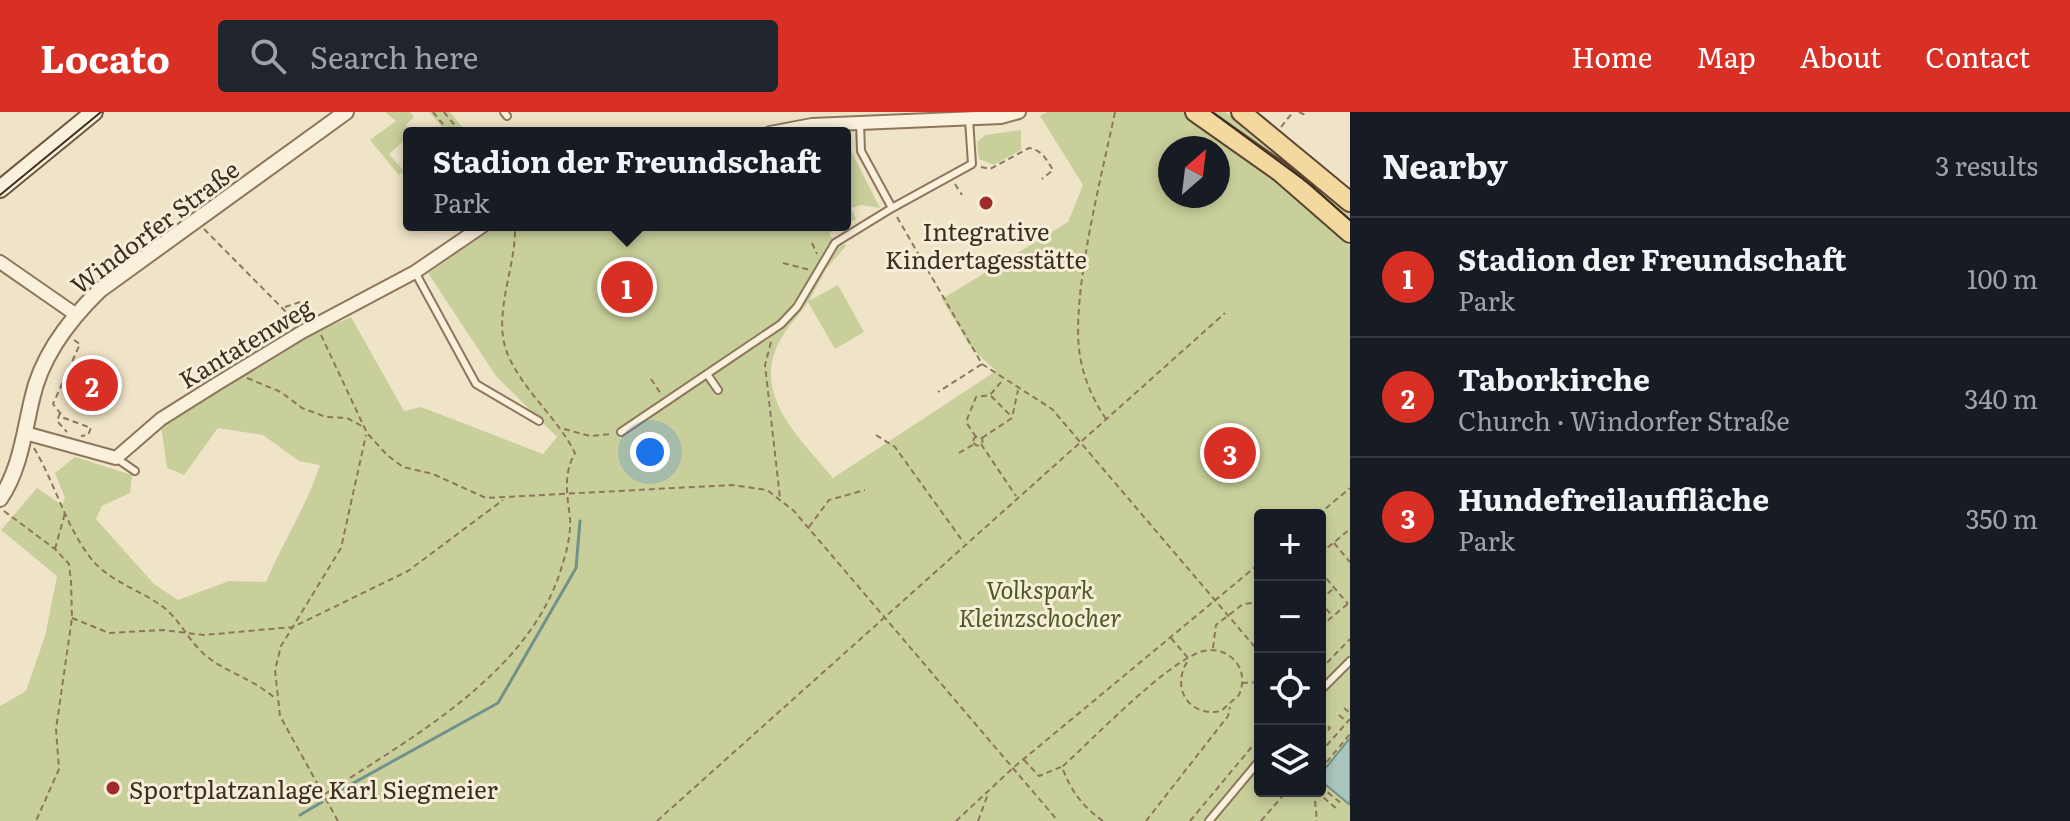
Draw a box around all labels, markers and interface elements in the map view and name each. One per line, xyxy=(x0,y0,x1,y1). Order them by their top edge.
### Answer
search box xyxy=(218,20,778,92)
text: Locato xyxy=(40,28,170,85)
icon: search xyxy=(246,34,290,78)
text: Search here xyxy=(310,34,478,78)
text: Home xyxy=(1571,35,1652,77)
text: Map xyxy=(1696,35,1756,77)
text: About xyxy=(1800,35,1881,77)
text: Contact xyxy=(1925,35,2030,77)
popup xyxy=(403,127,851,231)
north arrow xyxy=(1158,136,1230,208)
text: Stadion der Freundschaft xyxy=(433,138,821,182)
text: Nearby xyxy=(1382,139,1508,189)
text: 3 results xyxy=(1935,145,2038,184)
street label: Windorfer Straße xyxy=(62,151,246,301)
text: Park xyxy=(433,182,490,221)
marker: Integrative Kindertagesstätte xyxy=(977,194,995,212)
place label: Integrative Kindertagesstätte xyxy=(885,213,1087,276)
text: Stadion der Freundschaft xyxy=(1458,236,1847,280)
pin: 1 xyxy=(601,257,653,317)
text: 1 xyxy=(1403,258,1413,297)
text: 100 m xyxy=(1967,258,2038,297)
text: Park xyxy=(1458,280,1515,319)
street label: Kantatenweg xyxy=(172,288,319,396)
pin: 2 xyxy=(66,355,118,415)
text: Taborkirche xyxy=(1458,356,1650,400)
text: 2 xyxy=(1401,378,1415,417)
text: 340 m xyxy=(1964,378,2038,417)
text: Church · Windorfer Straße xyxy=(1458,400,1790,439)
pin: 3 xyxy=(1204,423,1256,483)
your location xyxy=(630,432,670,472)
text: Hundefreilauffläche xyxy=(1458,476,1769,520)
text: 3 xyxy=(1401,498,1415,537)
text: 350 m xyxy=(1965,498,2038,537)
map controls xyxy=(1254,509,1326,797)
button: + xyxy=(1254,509,1326,581)
text: Park xyxy=(1458,520,1515,559)
park label: Volkspark Kleinzschocher xyxy=(958,571,1122,634)
button: − xyxy=(1254,581,1326,653)
button: locate xyxy=(1254,653,1326,725)
button: layers xyxy=(1254,725,1326,797)
place label: Sportplatzanlage Karl Siegmeier xyxy=(129,771,498,806)
marker: Sportplatzanlage Karl Siegmeier xyxy=(104,779,122,797)

